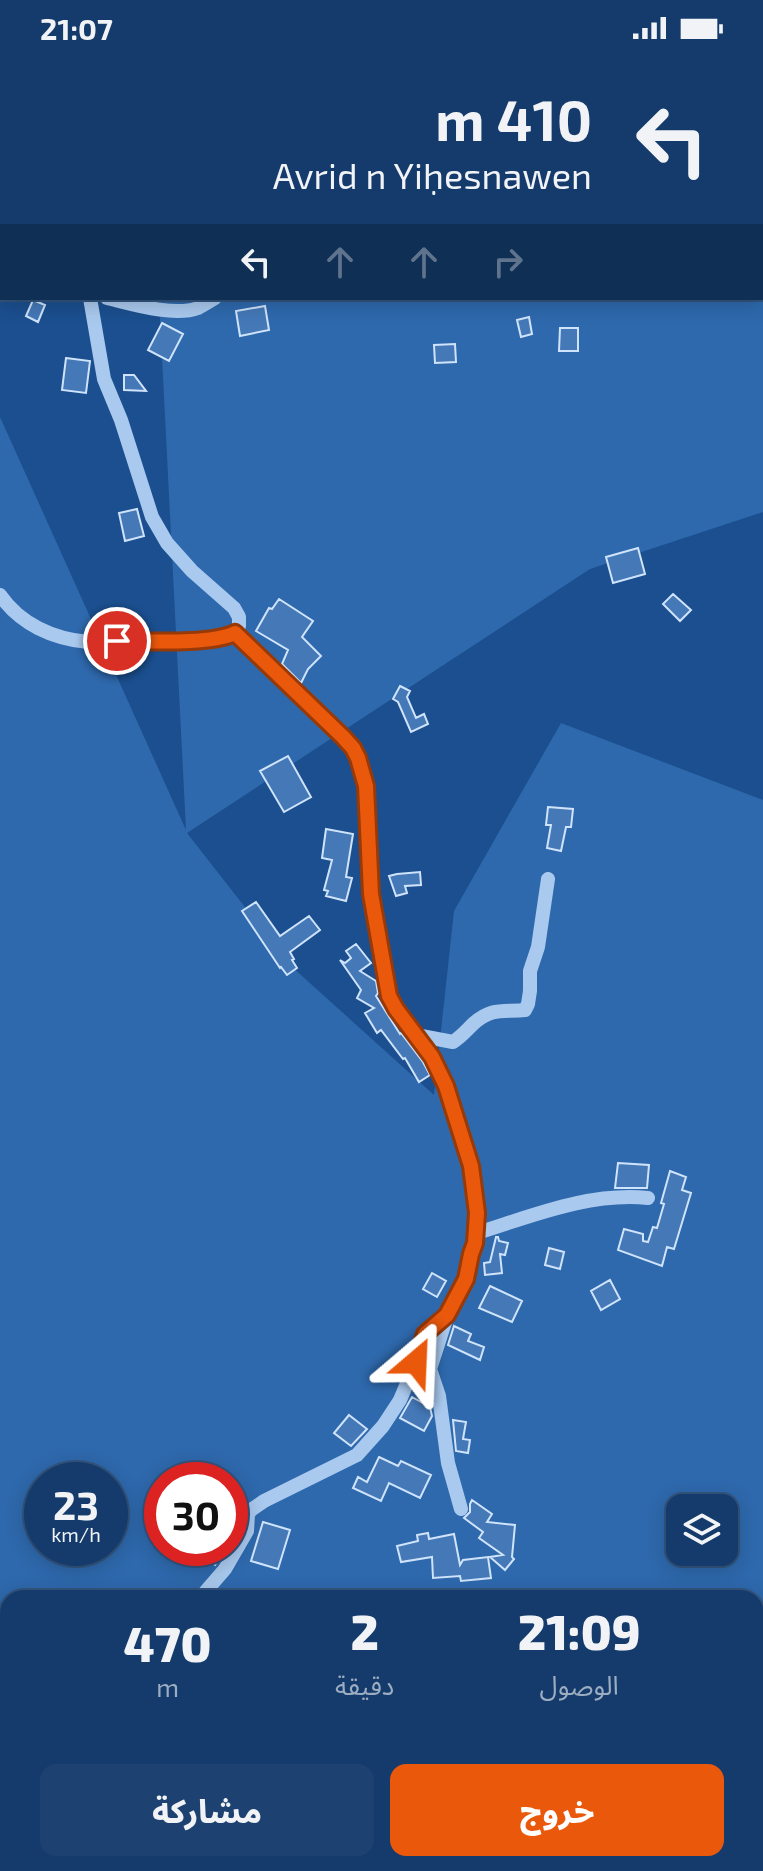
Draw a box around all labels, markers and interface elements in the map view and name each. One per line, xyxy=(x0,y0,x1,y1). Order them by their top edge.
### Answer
text: 21:07 xyxy=(40,10,113,46)
text: 410 m xyxy=(435,85,592,152)
icon: left xyxy=(620,88,724,192)
text: Avrid n Yiḥesnawen xyxy=(273,153,592,196)
icon: left xyxy=(234,240,278,284)
icon: ahead xyxy=(318,240,362,284)
icon: ahead xyxy=(402,240,446,284)
icon: right xyxy=(486,240,530,284)
pin xyxy=(83,607,151,675)
icon: arrive xyxy=(95,619,139,663)
position arrow xyxy=(374,1320,458,1404)
speed limit sign: 30 xyxy=(144,1462,248,1566)
text: 23 xyxy=(53,1480,99,1528)
map controls xyxy=(666,1494,738,1566)
button: layers xyxy=(666,1494,738,1566)
text: km/h xyxy=(51,1522,101,1546)
text: 2 xyxy=(350,1602,379,1660)
text: 21:09 xyxy=(518,1602,640,1660)
text: 470 xyxy=(124,1614,211,1672)
text: دقيقة xyxy=(335,1669,394,1700)
text: الوصول xyxy=(540,1669,619,1700)
text: m xyxy=(156,1671,179,1702)
button: مشاركة xyxy=(40,1764,374,1856)
button: خروج xyxy=(390,1764,724,1856)

